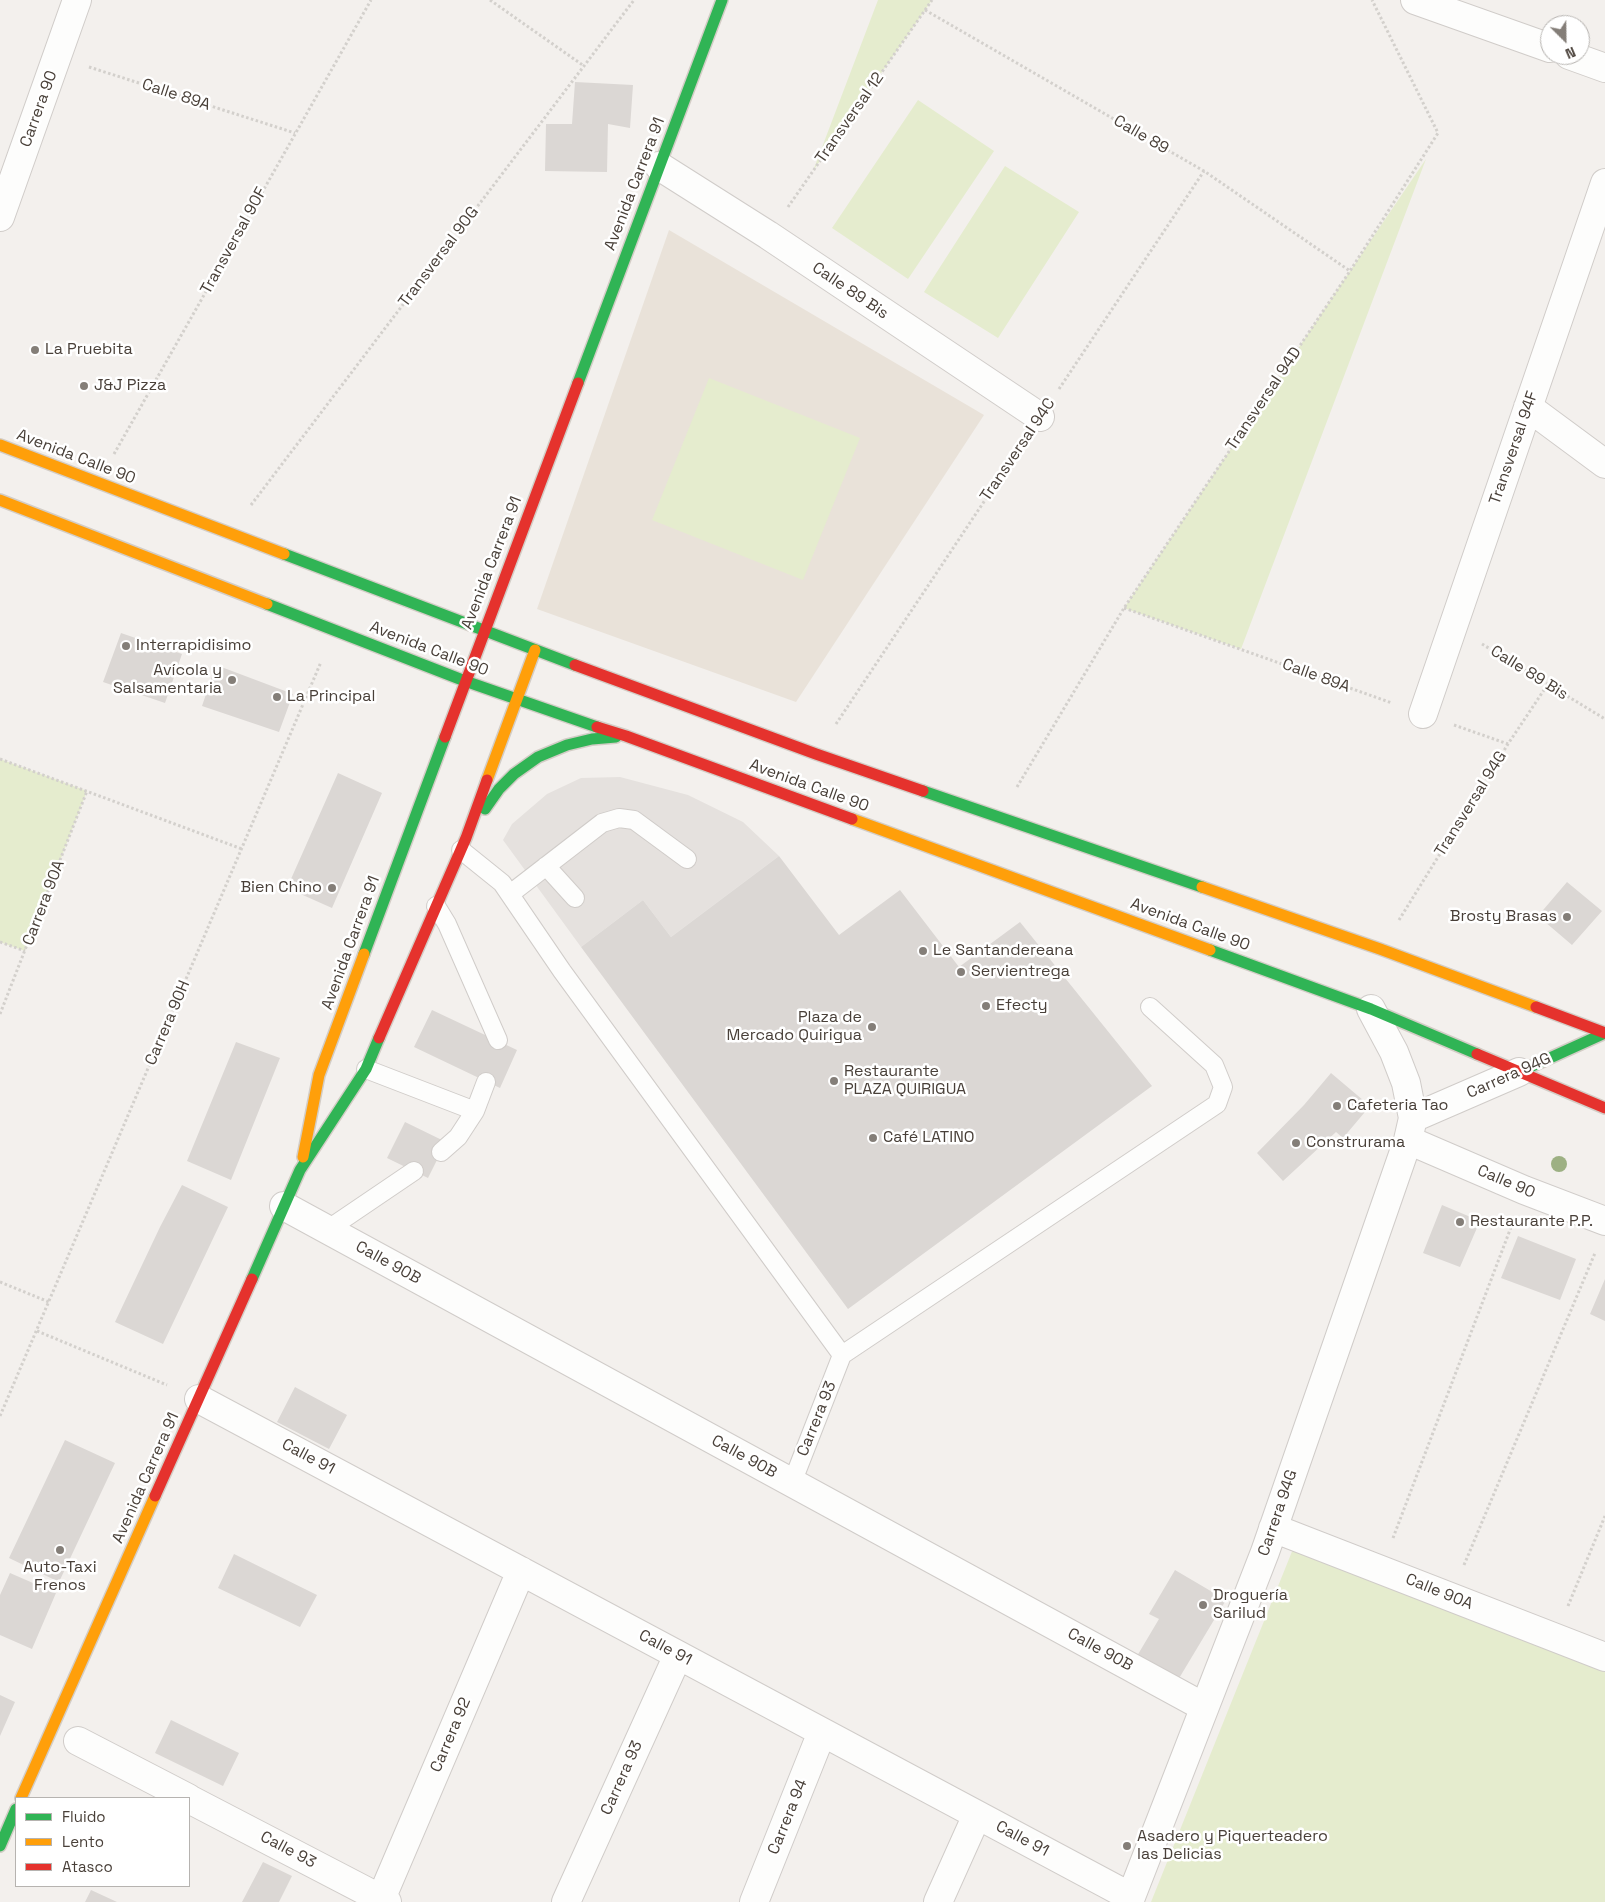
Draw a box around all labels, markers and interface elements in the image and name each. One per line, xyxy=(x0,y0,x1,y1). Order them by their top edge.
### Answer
north arrow xyxy=(1540,15,1590,65)
text: N xyxy=(1563,43,1578,63)
street label: Carrera 90 xyxy=(16,68,62,150)
street label: Transversal 12 xyxy=(812,69,888,167)
street label: Calle 89A xyxy=(139,75,213,115)
street label: Calle 89 xyxy=(1110,112,1172,158)
street label: Avenida Carrera 91 xyxy=(601,115,669,253)
street label: Transversal 90F xyxy=(197,184,271,298)
street label: Transversal 90G xyxy=(395,203,483,311)
street label: Calle 89 Bis xyxy=(808,259,892,323)
place label: La Pruebita xyxy=(45,340,133,360)
marker: La Pruebita xyxy=(29,344,41,356)
street label: Transversal 94D xyxy=(1222,344,1306,454)
place label: J&J Pizza xyxy=(94,376,166,396)
marker: J&J Pizza xyxy=(78,380,90,392)
street label: Transversal 94F xyxy=(1486,389,1542,507)
street label: Transversal 94C xyxy=(976,395,1060,505)
street label: Avenida Calle 90 xyxy=(14,425,138,489)
street label: Avenida Carrera 91 xyxy=(458,494,526,632)
street label: Avenida Calle 90 xyxy=(367,617,491,681)
place label: Interrapidisimo xyxy=(136,636,251,656)
marker: Interrapidisimo xyxy=(120,640,132,652)
street label: Calle 89 Bis xyxy=(1487,642,1571,704)
street label: Calle 89A xyxy=(1279,655,1353,697)
place label: Avícola y Salsamentaria xyxy=(113,661,222,699)
marker: Avícola y Salsamentaria xyxy=(226,674,238,686)
place label: La Principal xyxy=(287,687,375,707)
marker: La Principal xyxy=(271,691,283,703)
street label: Transversal 94G xyxy=(1431,748,1511,860)
street label: Avenida Calle 90 xyxy=(747,755,871,817)
street label: Carrera 90A xyxy=(19,858,69,948)
street label: Avenida Carrera 91 xyxy=(318,873,384,1013)
place label: Bien Chino xyxy=(240,878,322,898)
marker: Bien Chino xyxy=(326,882,338,894)
street label: Avenida Calle 90 xyxy=(1128,894,1252,956)
place label: Brosty Brasas xyxy=(1450,907,1557,927)
marker: Brosty Brasas xyxy=(1561,911,1573,923)
place label: Le Santandereana xyxy=(933,941,1073,961)
marker: Le Santandereana xyxy=(917,945,929,957)
place label: Servientrega xyxy=(971,962,1070,982)
marker: Servientrega xyxy=(955,966,967,978)
street label: Carrera 90H xyxy=(142,978,194,1068)
place label: Efecty xyxy=(996,996,1048,1016)
marker: Efecty xyxy=(980,1000,992,1012)
place label: Plaza de Mercado Quirigua xyxy=(726,1008,862,1046)
marker: Plaza de Mercado Quirigua xyxy=(866,1021,878,1033)
street label: Carrera 94G xyxy=(1464,1049,1554,1103)
place label: Restaurante PLAZA QUIRIGUA xyxy=(844,1062,966,1100)
marker: Restaurante PLAZA QUIRIGUA xyxy=(828,1075,840,1087)
place label: Cafeteria Tao xyxy=(1347,1096,1449,1116)
marker: Cafeteria Tao xyxy=(1331,1100,1343,1112)
place label: Café LATINO xyxy=(883,1128,974,1148)
marker: Café LATINO xyxy=(867,1132,879,1144)
place label: Construrama xyxy=(1306,1133,1405,1153)
marker: Construrama xyxy=(1290,1137,1302,1149)
street label: Calle 90 xyxy=(1474,1161,1538,1203)
place label: Restaurante P.P. xyxy=(1470,1212,1593,1232)
marker: Restaurante P.P. xyxy=(1454,1216,1466,1228)
street label: Calle 90B xyxy=(352,1237,424,1289)
street label: Carrera 93 xyxy=(793,1379,841,1459)
street label: Avenida Carrera 91 xyxy=(109,1410,183,1546)
street label: Calle 90B xyxy=(708,1431,780,1483)
street label: Calle 91 xyxy=(278,1435,338,1479)
street label: Carrera 94G xyxy=(1254,1467,1302,1559)
marker: Auto-Taxi Frenos xyxy=(54,1544,66,1556)
place label: Auto-Taxi Frenos xyxy=(23,1558,97,1596)
street label: Calle 90A xyxy=(1402,1570,1476,1614)
place label: Droguería Sarilud xyxy=(1213,1586,1288,1624)
marker: Droguería Sarilud xyxy=(1197,1599,1209,1611)
street label: Calle 90B xyxy=(1064,1624,1136,1676)
street label: Calle 91 xyxy=(635,1626,695,1670)
street label: Carrera 92 xyxy=(427,1695,475,1775)
street label: Carrera 93 xyxy=(597,1738,647,1818)
street label: Carrera 94 xyxy=(764,1777,812,1857)
legend xyxy=(15,1797,190,1887)
text: Fluido xyxy=(62,1807,106,1826)
street label: Calle 91 xyxy=(992,1817,1052,1861)
street label: Calle 93 xyxy=(257,1827,319,1873)
place label: Asadero y Piquerteadero las Delicias xyxy=(1137,1827,1328,1865)
text: Lento xyxy=(62,1832,104,1851)
marker: Asadero y Piquerteadero las Delicias xyxy=(1121,1840,1133,1852)
text: Atasco xyxy=(62,1857,113,1876)

